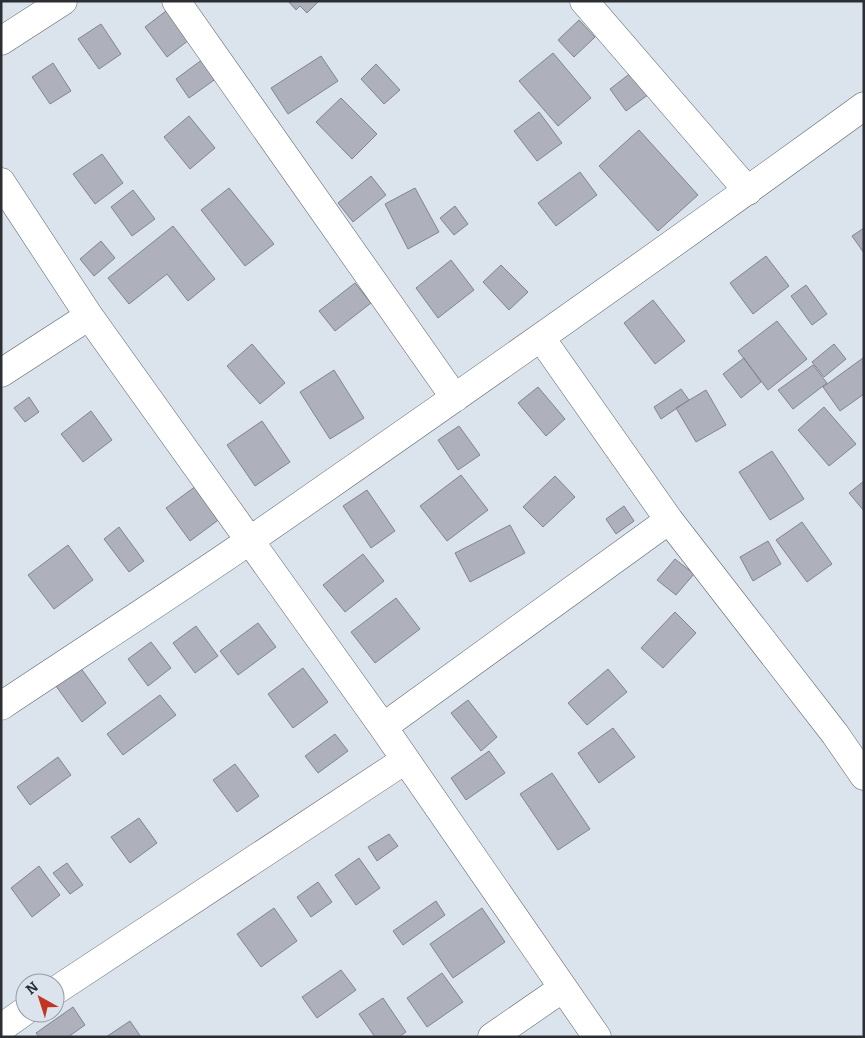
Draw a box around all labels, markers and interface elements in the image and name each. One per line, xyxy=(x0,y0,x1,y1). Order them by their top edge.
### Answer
north arrow xyxy=(15,973,65,1023)
text: N xyxy=(23,978,42,998)

